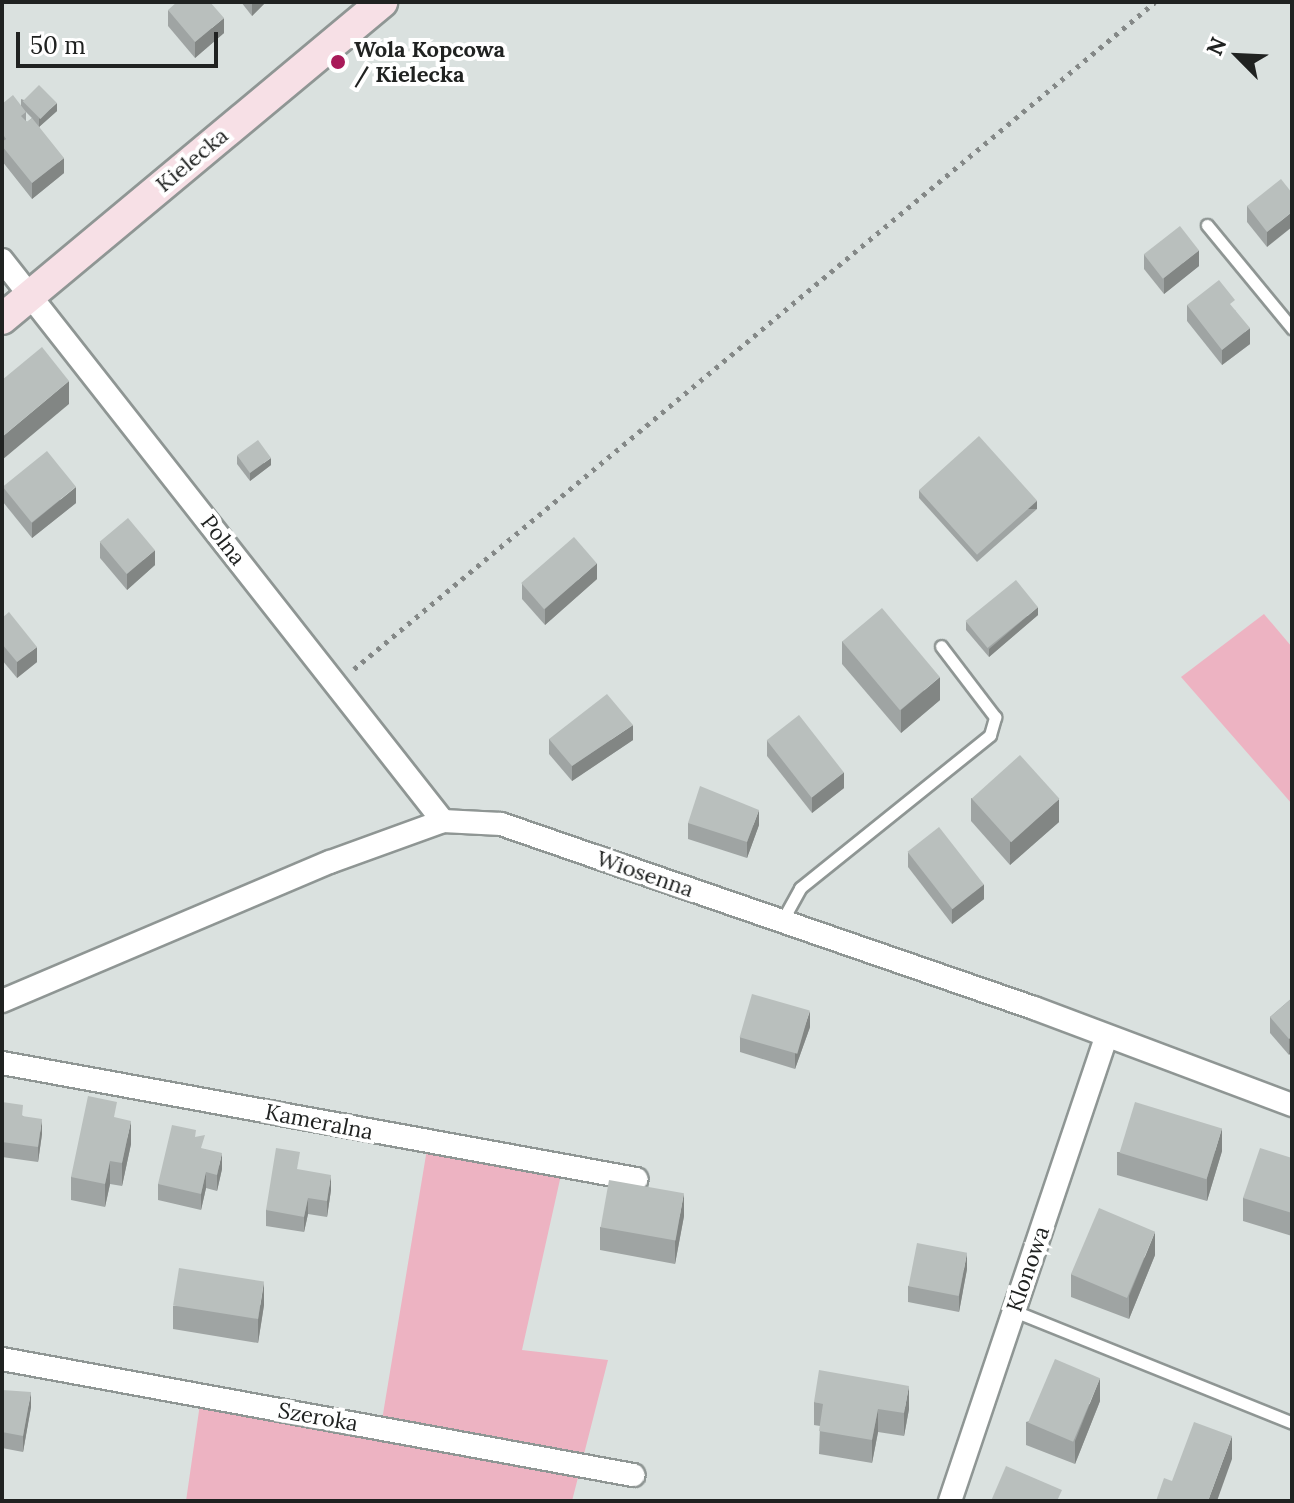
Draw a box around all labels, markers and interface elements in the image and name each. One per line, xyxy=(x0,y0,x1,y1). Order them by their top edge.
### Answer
scale bar xyxy=(20,16,222,66)
north arrow xyxy=(1198,16,1278,96)
text: 50 m xyxy=(30,30,86,61)
text: N xyxy=(1200,33,1232,60)
place label: Wola Kopcowa / Kielecka xyxy=(354,36,505,88)
marker: Wola Kopcowa / Kielecka xyxy=(329,53,347,71)
street label: Kielecka xyxy=(151,122,233,198)
street label: Polna xyxy=(195,510,251,570)
street label: Wiosenna xyxy=(593,845,697,903)
street label: Kameralna xyxy=(263,1099,375,1145)
street label: Klonowa xyxy=(1001,1223,1055,1315)
street label: Szeroka xyxy=(276,1397,360,1437)

